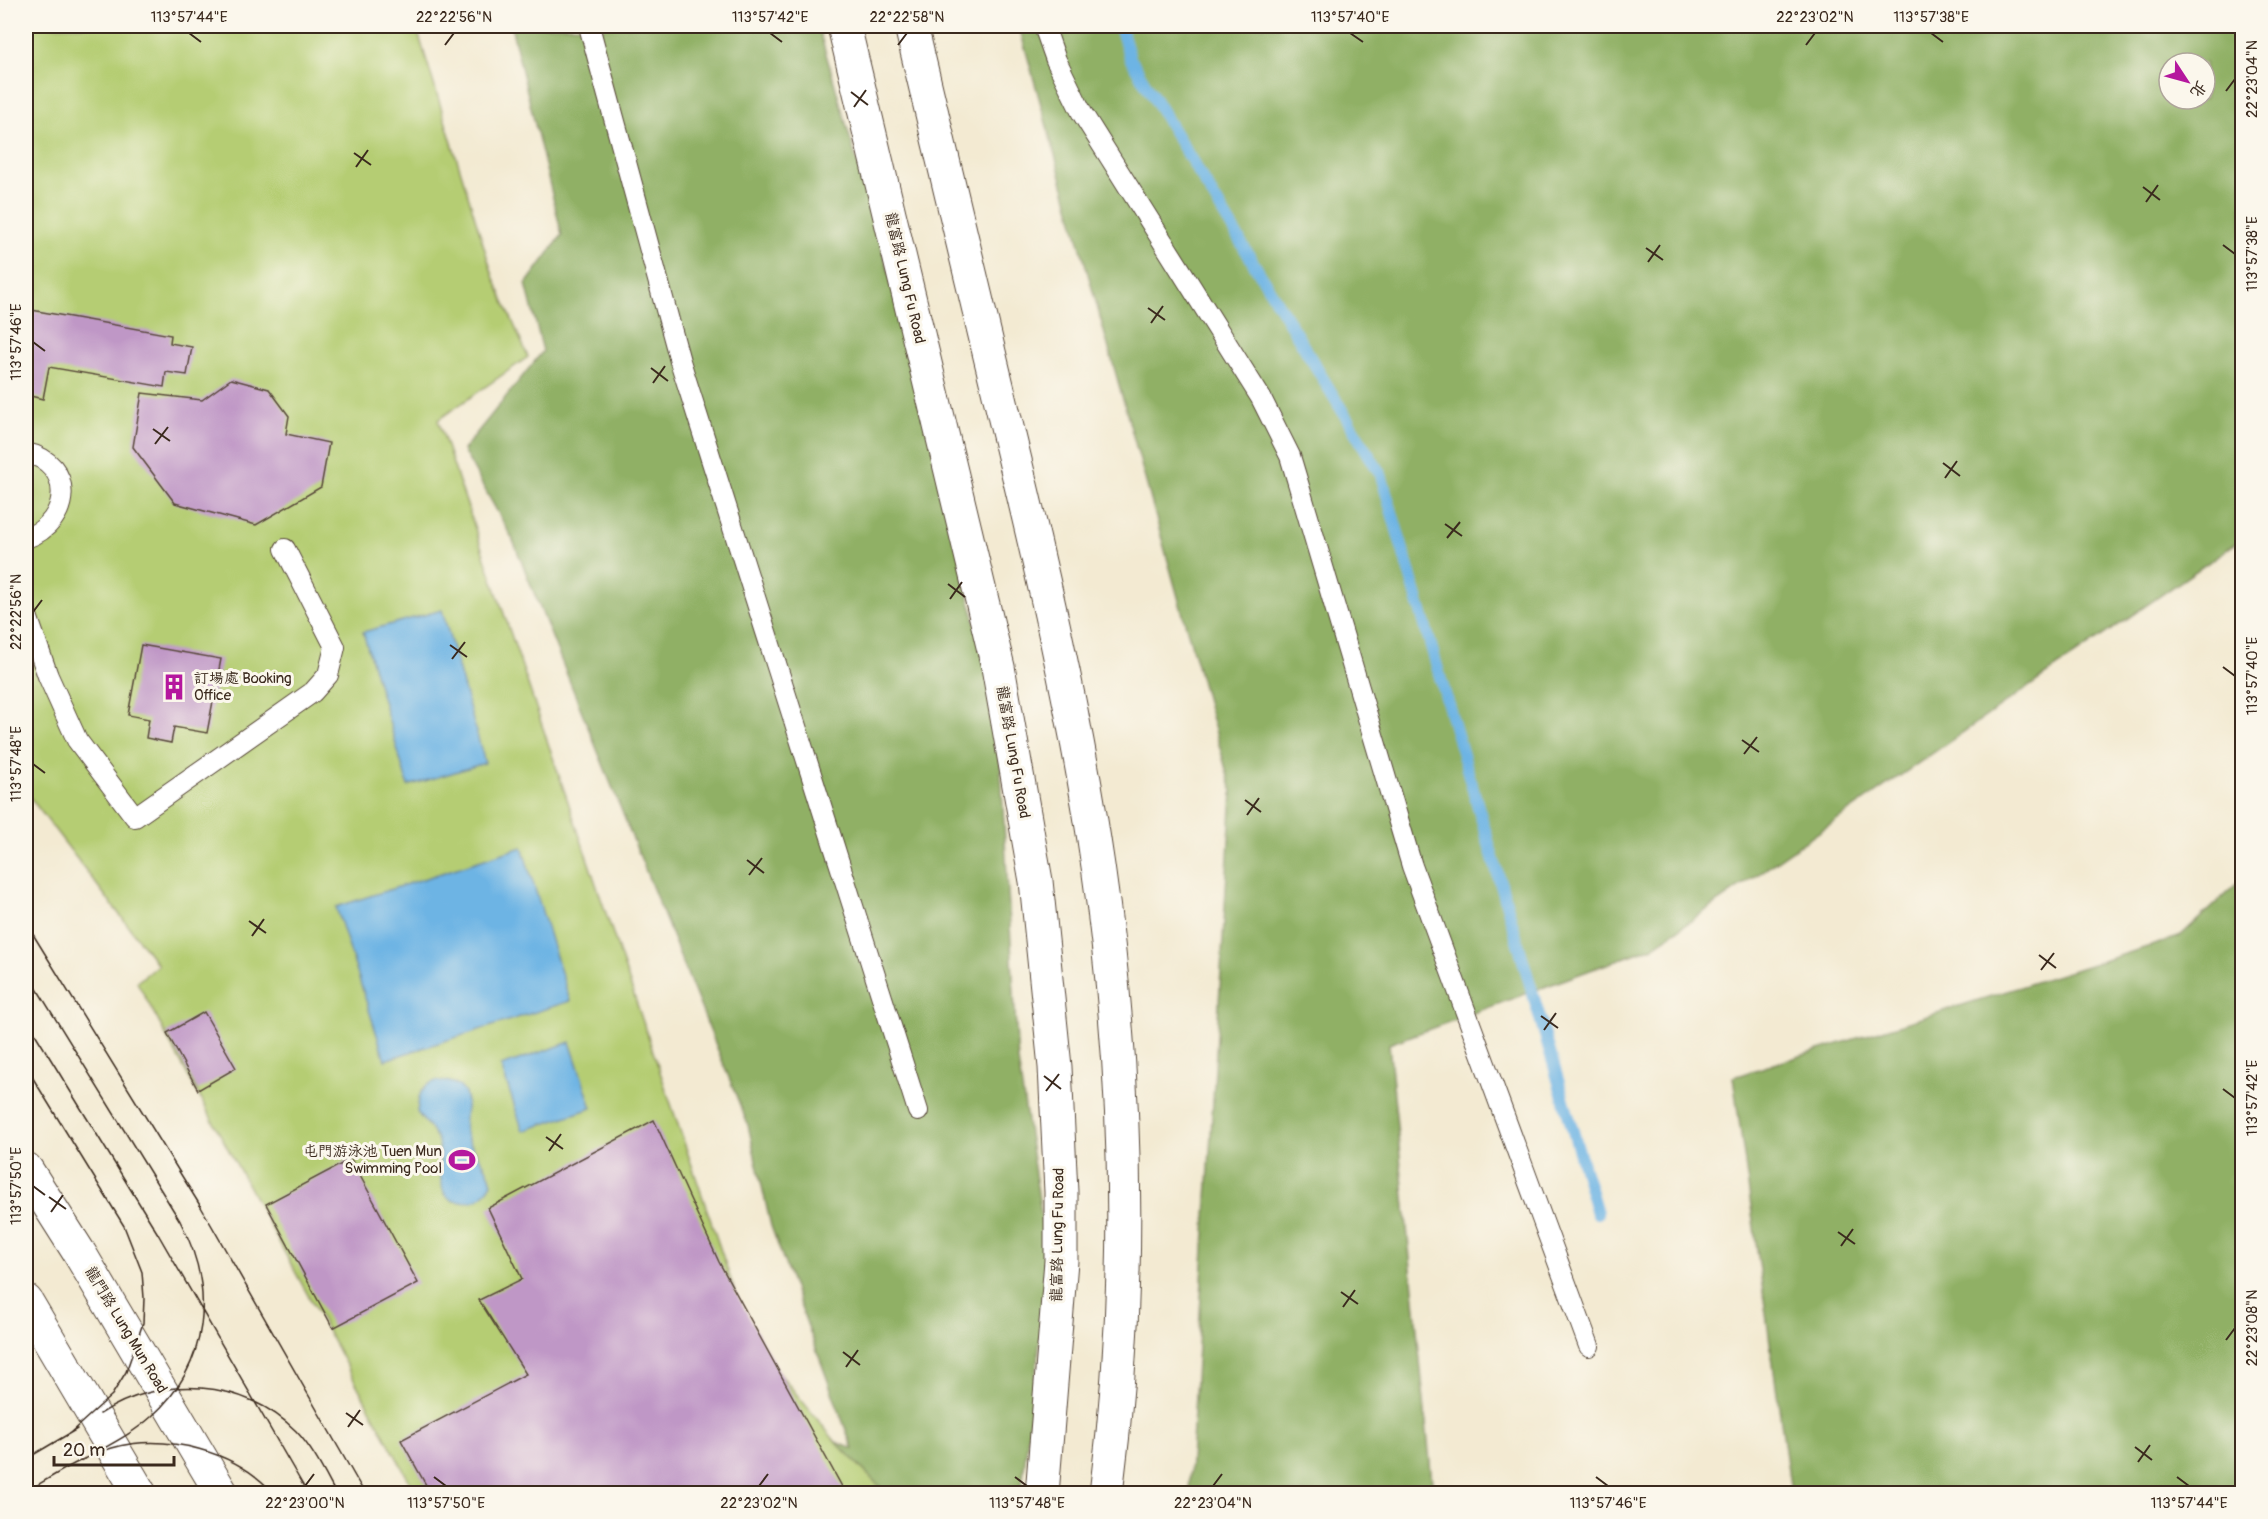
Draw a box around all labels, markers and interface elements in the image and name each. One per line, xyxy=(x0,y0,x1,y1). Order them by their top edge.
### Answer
text: 113°57'44"E xyxy=(151,8,228,27)
text: 22°22'56"N xyxy=(416,8,492,27)
text: 113°57'42"E xyxy=(732,8,809,27)
text: 22°22'58"N xyxy=(869,8,945,27)
text: 113°57'40"E xyxy=(1311,8,1389,27)
text: 22°23'02"N xyxy=(1776,8,1854,27)
text: 113°57'38"E xyxy=(1893,8,1969,27)
text: 22°23'04"N xyxy=(2243,40,2262,118)
north arrow xyxy=(2157,51,2217,111)
text: 北 xyxy=(2186,77,2211,102)
street label: 龍富路 Lung Fu Road xyxy=(881,210,929,346)
text: 113°57'38"E xyxy=(2243,216,2262,292)
text: 113°57'46"E xyxy=(7,303,26,381)
text: 22°22'56"N xyxy=(7,574,26,650)
text: 113°57'40"E xyxy=(2243,637,2262,715)
place label: 訂場處 Booking Office xyxy=(194,669,292,705)
building icon: 訂場處 Booking Office xyxy=(159,672,189,702)
street label: 龍富路 Lung Fu Road xyxy=(992,684,1034,820)
text: 113°57'48"E xyxy=(7,726,26,802)
text: 113°57'42"E xyxy=(2243,1059,2262,1136)
place label: 屯門游泳池 Tuen Mun Swimming Pool xyxy=(303,1142,442,1178)
sports icon: 屯門游泳池 Tuen Mun Swimming Pool xyxy=(447,1145,477,1175)
text: 113°57'50"E xyxy=(7,1147,26,1225)
street label: 龍富路 Lung Fu Road xyxy=(1047,1168,1069,1302)
street label: 龍門路 Lung Mun Road xyxy=(81,1263,171,1397)
text: 22°23'08"N xyxy=(2243,1290,2262,1366)
scale bar xyxy=(54,1429,174,1467)
text: 20 m xyxy=(63,1439,105,1462)
text: 22°23'00"N xyxy=(265,1494,345,1513)
text: 113°57'50"E xyxy=(407,1494,485,1513)
text: 22°23'02"N xyxy=(720,1494,798,1513)
text: 113°57'48"E xyxy=(989,1494,1065,1513)
text: 22°23'04"N xyxy=(1174,1494,1252,1513)
text: 113°57'46"E xyxy=(1569,1494,1647,1513)
text: 113°57'44"E xyxy=(2151,1494,2228,1513)

